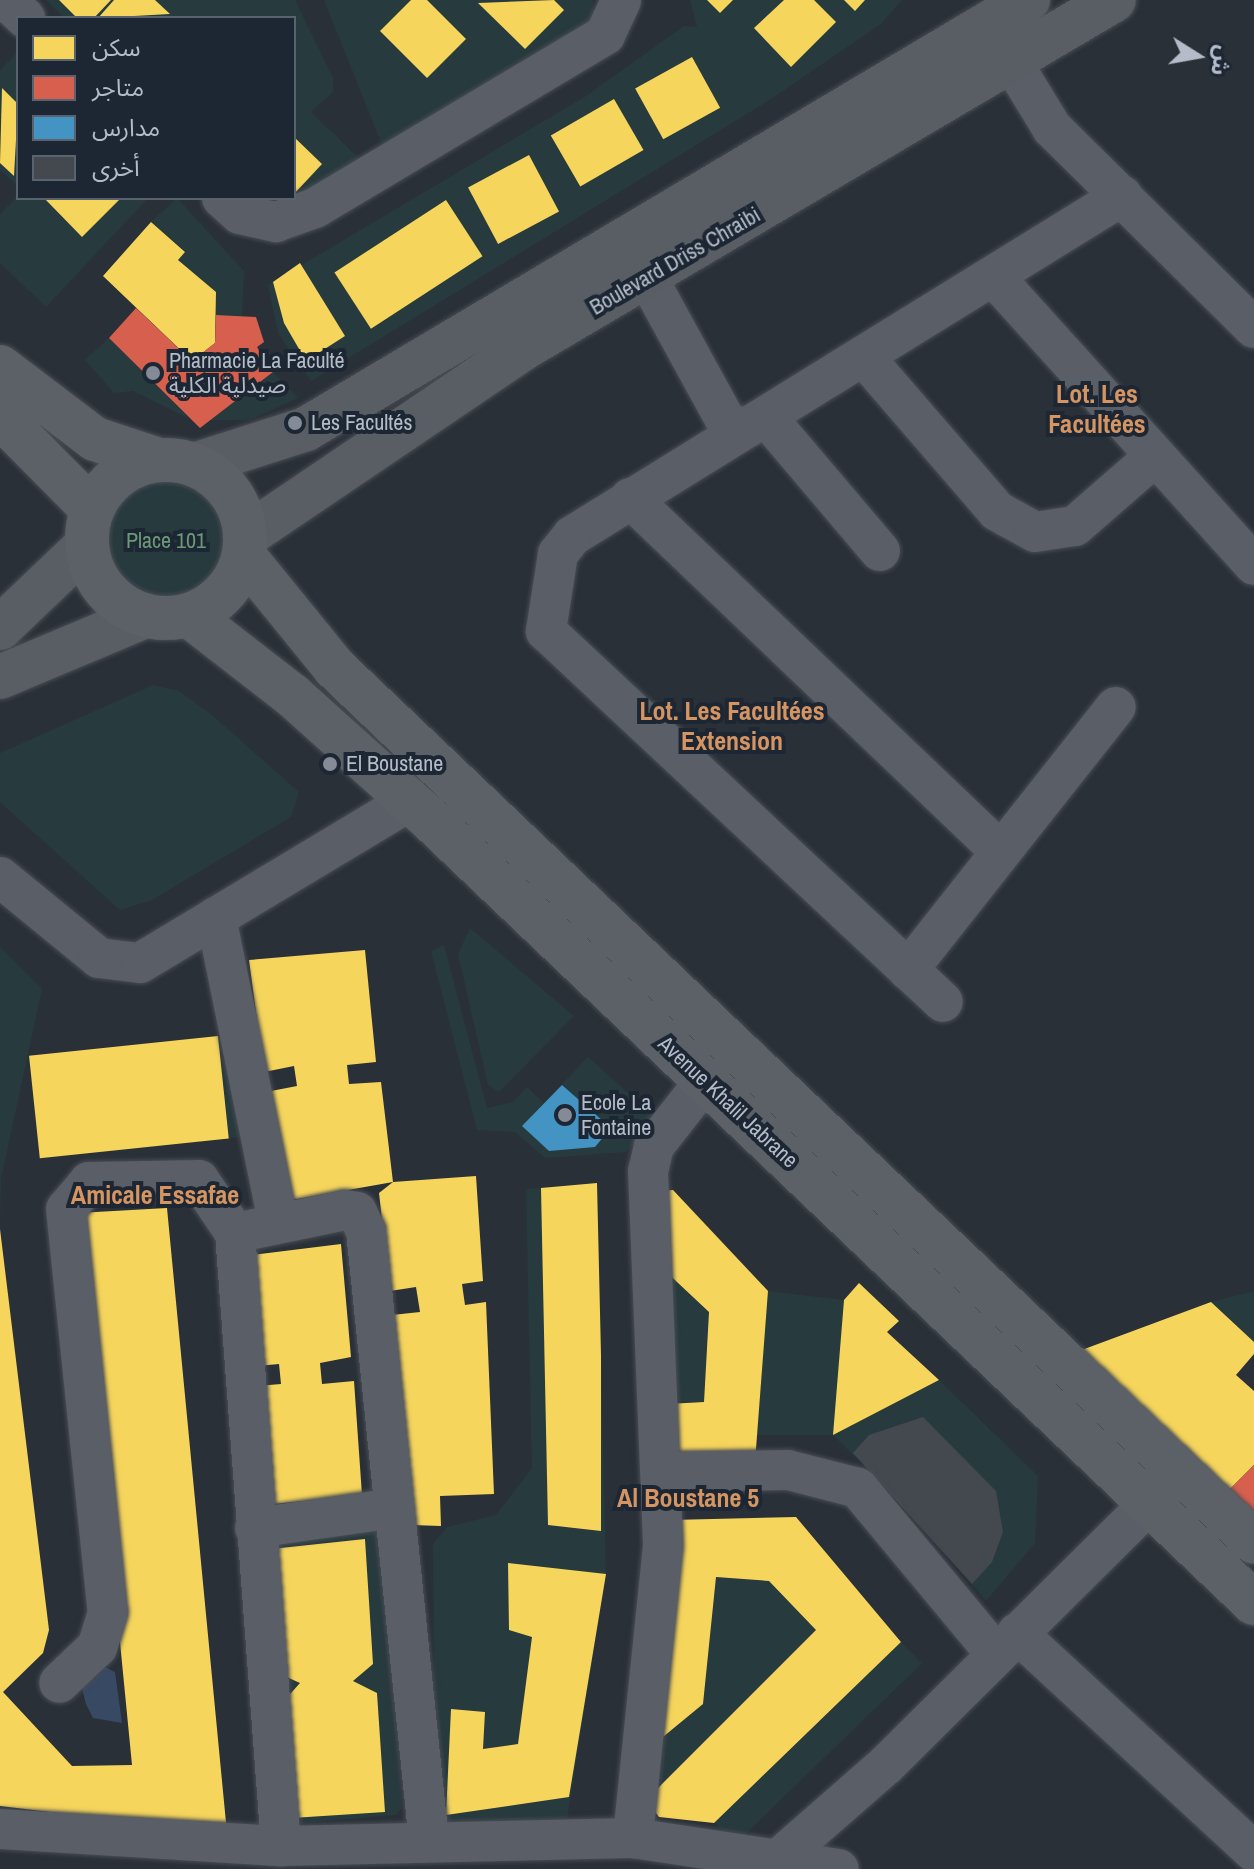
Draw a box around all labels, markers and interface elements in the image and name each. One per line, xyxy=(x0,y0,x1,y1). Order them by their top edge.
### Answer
legend xyxy=(16,16,296,200)
north arrow xyxy=(1158,16,1238,96)
text: سكن xyxy=(92,31,141,63)
text: ش xyxy=(1204,43,1239,78)
text: متاجر xyxy=(92,71,144,103)
text: مدارس xyxy=(92,111,160,143)
text: أخرى xyxy=(92,151,140,183)
street label: Boulevard Driss Chraibi xyxy=(585,201,765,321)
place label: Pharmacie La Faculté صيدلية الكلية xyxy=(169,347,345,398)
marker: Pharmacie La Faculté صيدلية الكلية xyxy=(144,364,162,382)
district label: Lot. Les Facultées xyxy=(1048,378,1146,440)
place label: Les Facultés xyxy=(311,410,412,436)
marker: Les Facultés xyxy=(286,414,304,432)
park label: Place 101 xyxy=(126,528,206,554)
district label: Lot. Les Facultées Extension xyxy=(640,695,824,756)
place label: El Boustane xyxy=(346,751,443,777)
marker: El Boustane xyxy=(321,755,339,773)
street label: Avenue Khalil Jabrane xyxy=(653,1031,803,1173)
place label: Ecole La Fontaine xyxy=(581,1089,651,1140)
marker: Ecole La Fontaine xyxy=(556,1106,574,1124)
district label: Amicale Essafae xyxy=(71,1179,239,1211)
district label: Al Boustane 5 xyxy=(617,1482,759,1514)

